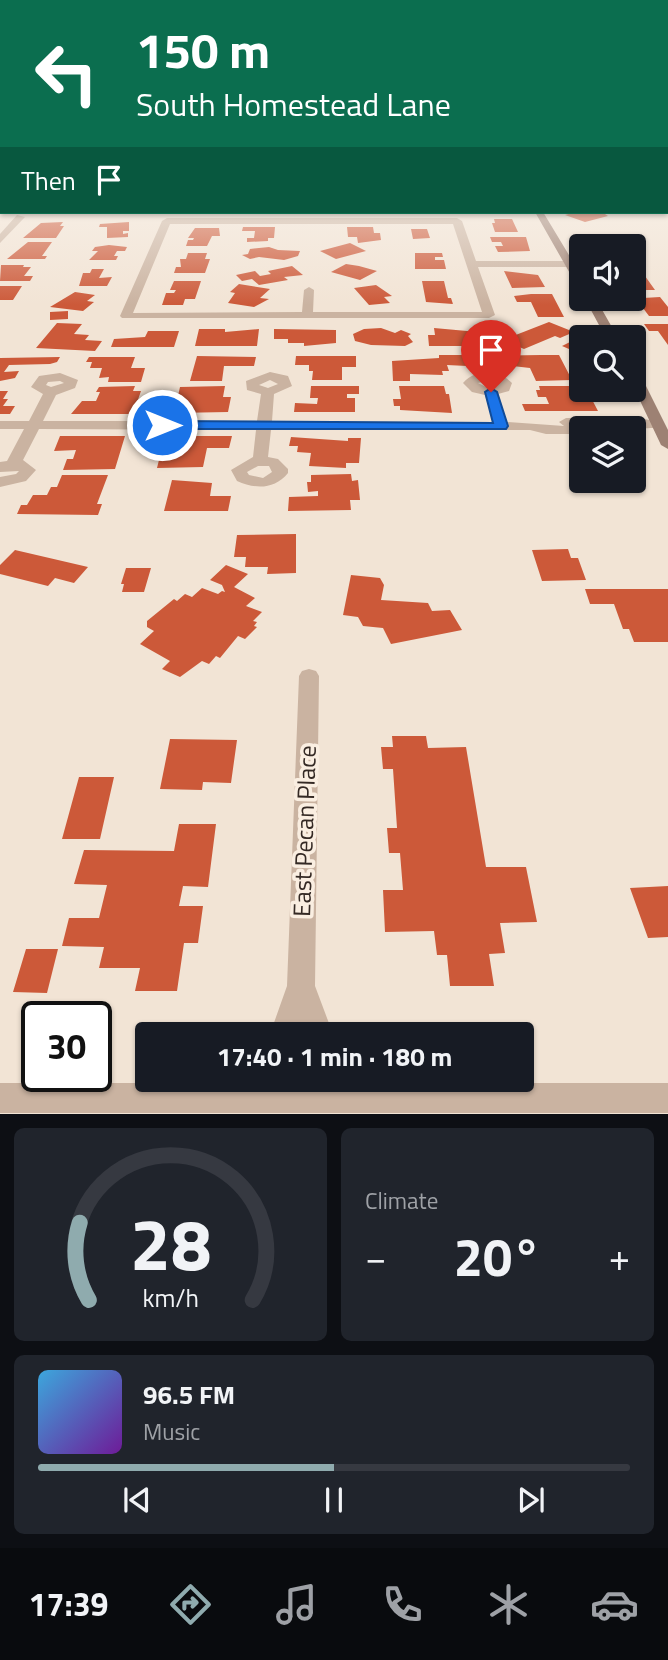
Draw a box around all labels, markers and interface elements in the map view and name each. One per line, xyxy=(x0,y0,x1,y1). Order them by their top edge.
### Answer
text: 150 m xyxy=(136,12,270,87)
icon: left xyxy=(21,28,112,119)
text: South Homestead Lane xyxy=(136,80,451,128)
text: Then xyxy=(21,161,76,200)
icon: arrive xyxy=(90,161,128,199)
map controls xyxy=(569,234,646,493)
button: sound xyxy=(569,234,646,311)
pin xyxy=(461,320,521,392)
button: search xyxy=(569,325,646,402)
icon: arrive xyxy=(472,331,510,369)
position arrow xyxy=(125,388,199,462)
button: layers xyxy=(569,416,646,493)
street label: East Pecan Place xyxy=(283,745,325,917)
speed limit sign: 30 xyxy=(21,1001,112,1092)
text: 17:40 · 1 min · 180 m xyxy=(217,1037,452,1076)
text: Climate xyxy=(365,1183,438,1218)
text: 28 xyxy=(130,1189,211,1299)
text: 20° xyxy=(454,1217,541,1296)
text: − xyxy=(365,1228,386,1286)
text: + xyxy=(609,1228,630,1286)
text: km/h xyxy=(142,1279,199,1317)
text: 96.5 FM xyxy=(143,1375,235,1414)
text: Music xyxy=(143,1414,200,1449)
icon: previous xyxy=(118,1481,156,1519)
icon: pause xyxy=(315,1481,353,1519)
icon: next xyxy=(512,1481,550,1519)
text: 17:39 xyxy=(29,1580,108,1628)
icon: directions xyxy=(166,1580,215,1629)
icon: music xyxy=(272,1580,321,1629)
icon: phone xyxy=(378,1580,427,1629)
icon: climate xyxy=(484,1580,533,1629)
icon: car xyxy=(590,1580,639,1629)

